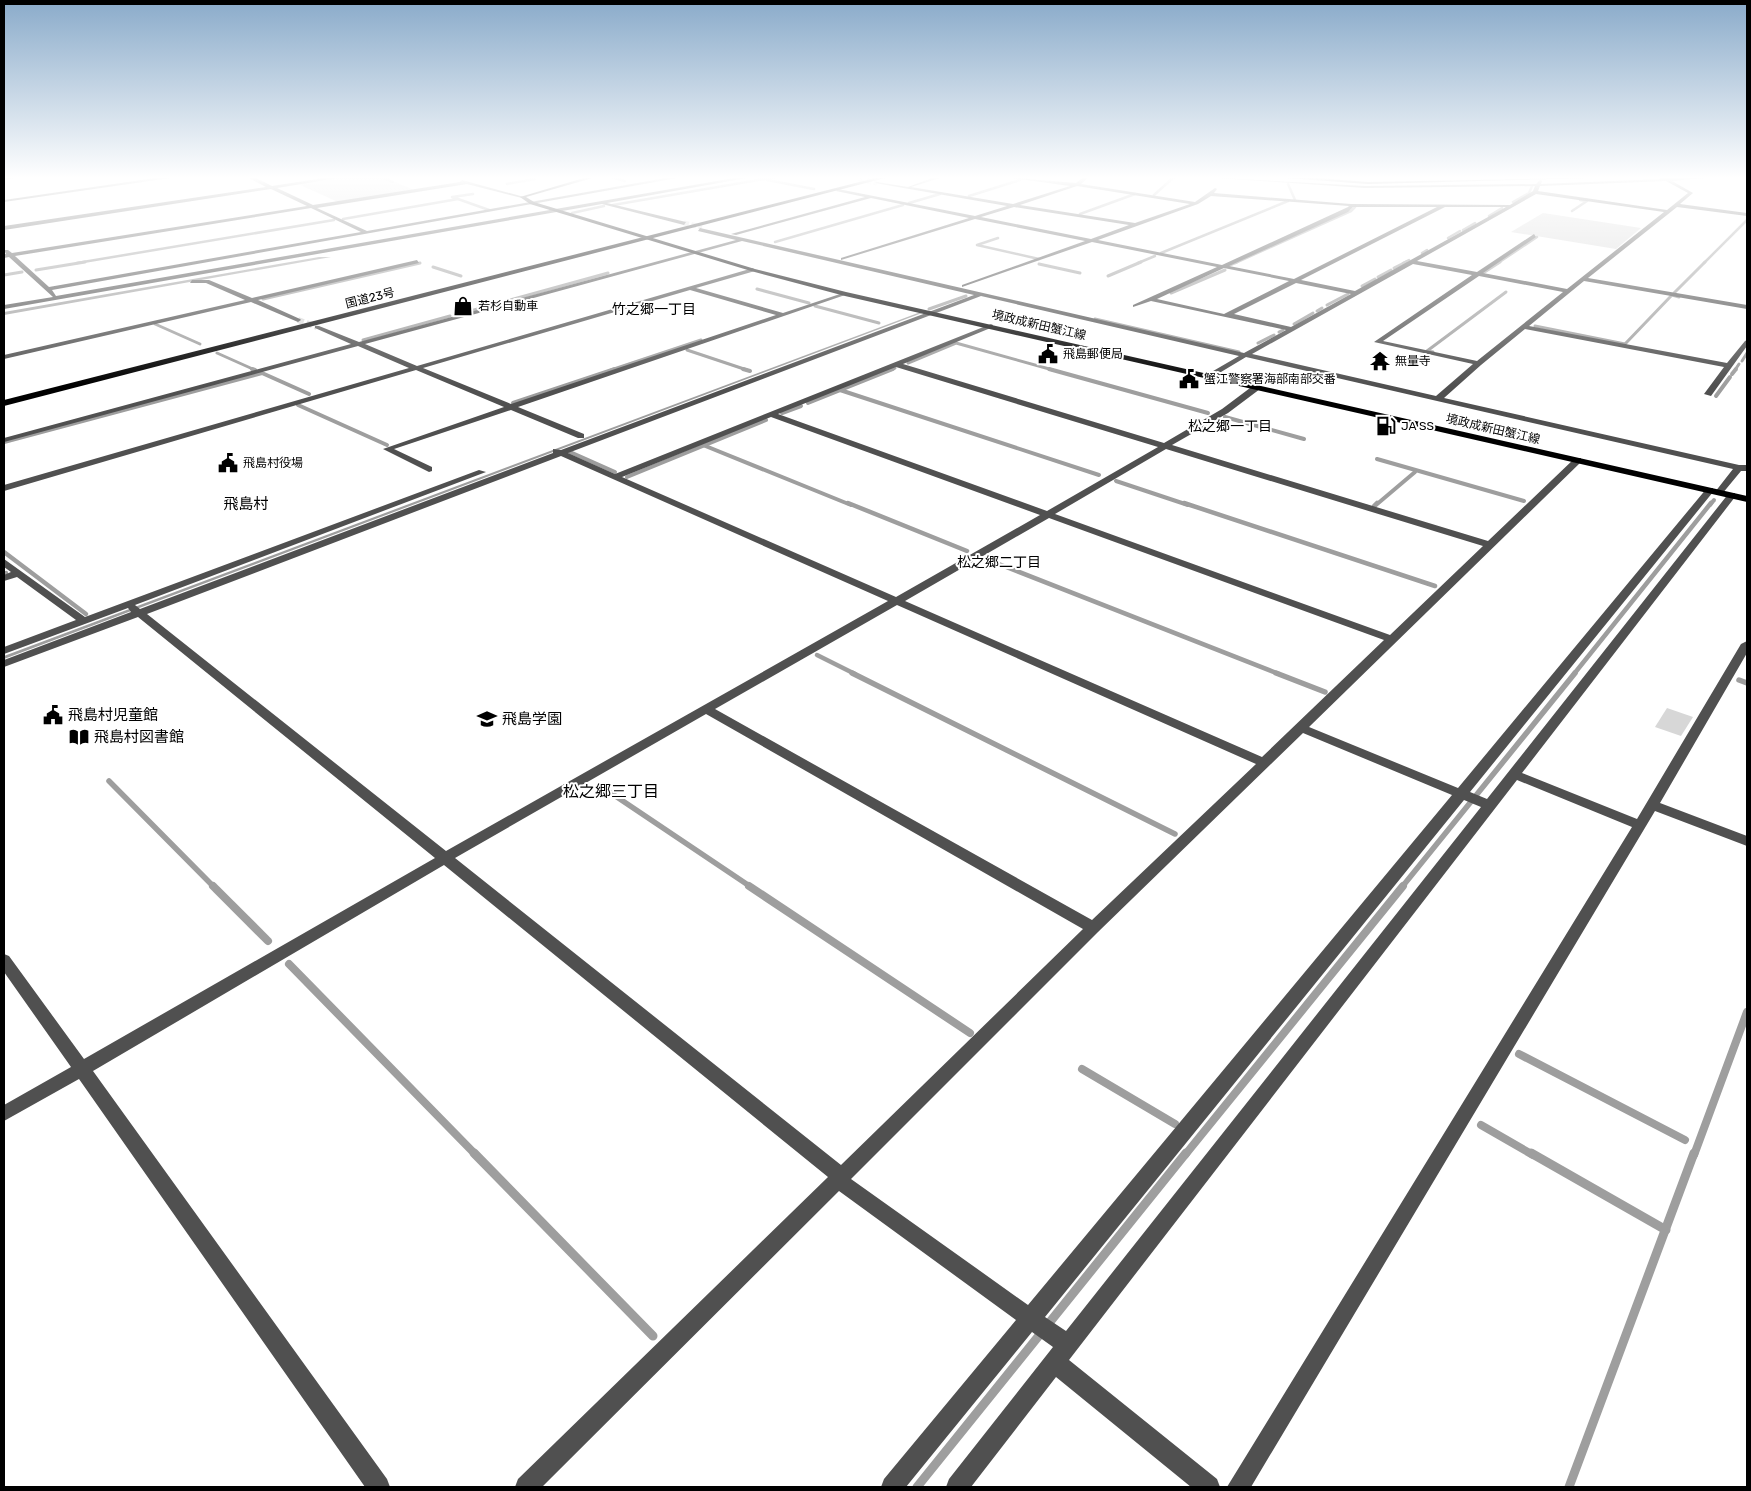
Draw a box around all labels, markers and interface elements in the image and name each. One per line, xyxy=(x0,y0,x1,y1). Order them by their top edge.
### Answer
street label: 国道23号 xyxy=(344,285,396,311)
shop icon: 若杉自動車 xyxy=(452,295,474,317)
place label: 若杉自動車 xyxy=(478,299,538,313)
district label: 竹之郷一丁目 xyxy=(612,301,696,318)
street label: 境政成新田蟹江線 xyxy=(991,307,1087,343)
public building icon: 飛島郵便局 xyxy=(1037,343,1059,365)
place label: 飛島郵便局 xyxy=(1063,347,1123,361)
temple icon: 無量寺 xyxy=(1369,350,1391,372)
place label: 無量寺 xyxy=(1395,354,1431,368)
public building icon: 蟹江警察署海部南部交番 xyxy=(1178,368,1200,390)
place label: 蟹江警察署海部南部交番 xyxy=(1204,372,1336,386)
street label: 境政成新田蟹江線 xyxy=(1445,411,1541,447)
fuel station icon: JA SS xyxy=(1375,415,1397,437)
district label: 松之郷一丁目 xyxy=(1188,418,1272,435)
place label: JA SS xyxy=(1401,419,1434,433)
public building icon: 飛島村役場 xyxy=(217,452,239,474)
place label: 飛島村役場 xyxy=(243,456,303,470)
district label: 飛島村 xyxy=(223,495,269,513)
district label: 松之郷二丁目 xyxy=(957,554,1041,571)
public building icon: 飛島村児童館 xyxy=(42,704,64,726)
place label: 飛島村児童館 xyxy=(68,706,158,724)
school or university icon: 飛島学園 xyxy=(476,708,498,730)
place label: 飛島学園 xyxy=(502,710,562,728)
library icon: 飛島村図書館 xyxy=(68,726,90,748)
place label: 飛島村図書館 xyxy=(94,728,184,746)
district label: 松之郷三丁目 xyxy=(563,782,659,801)

